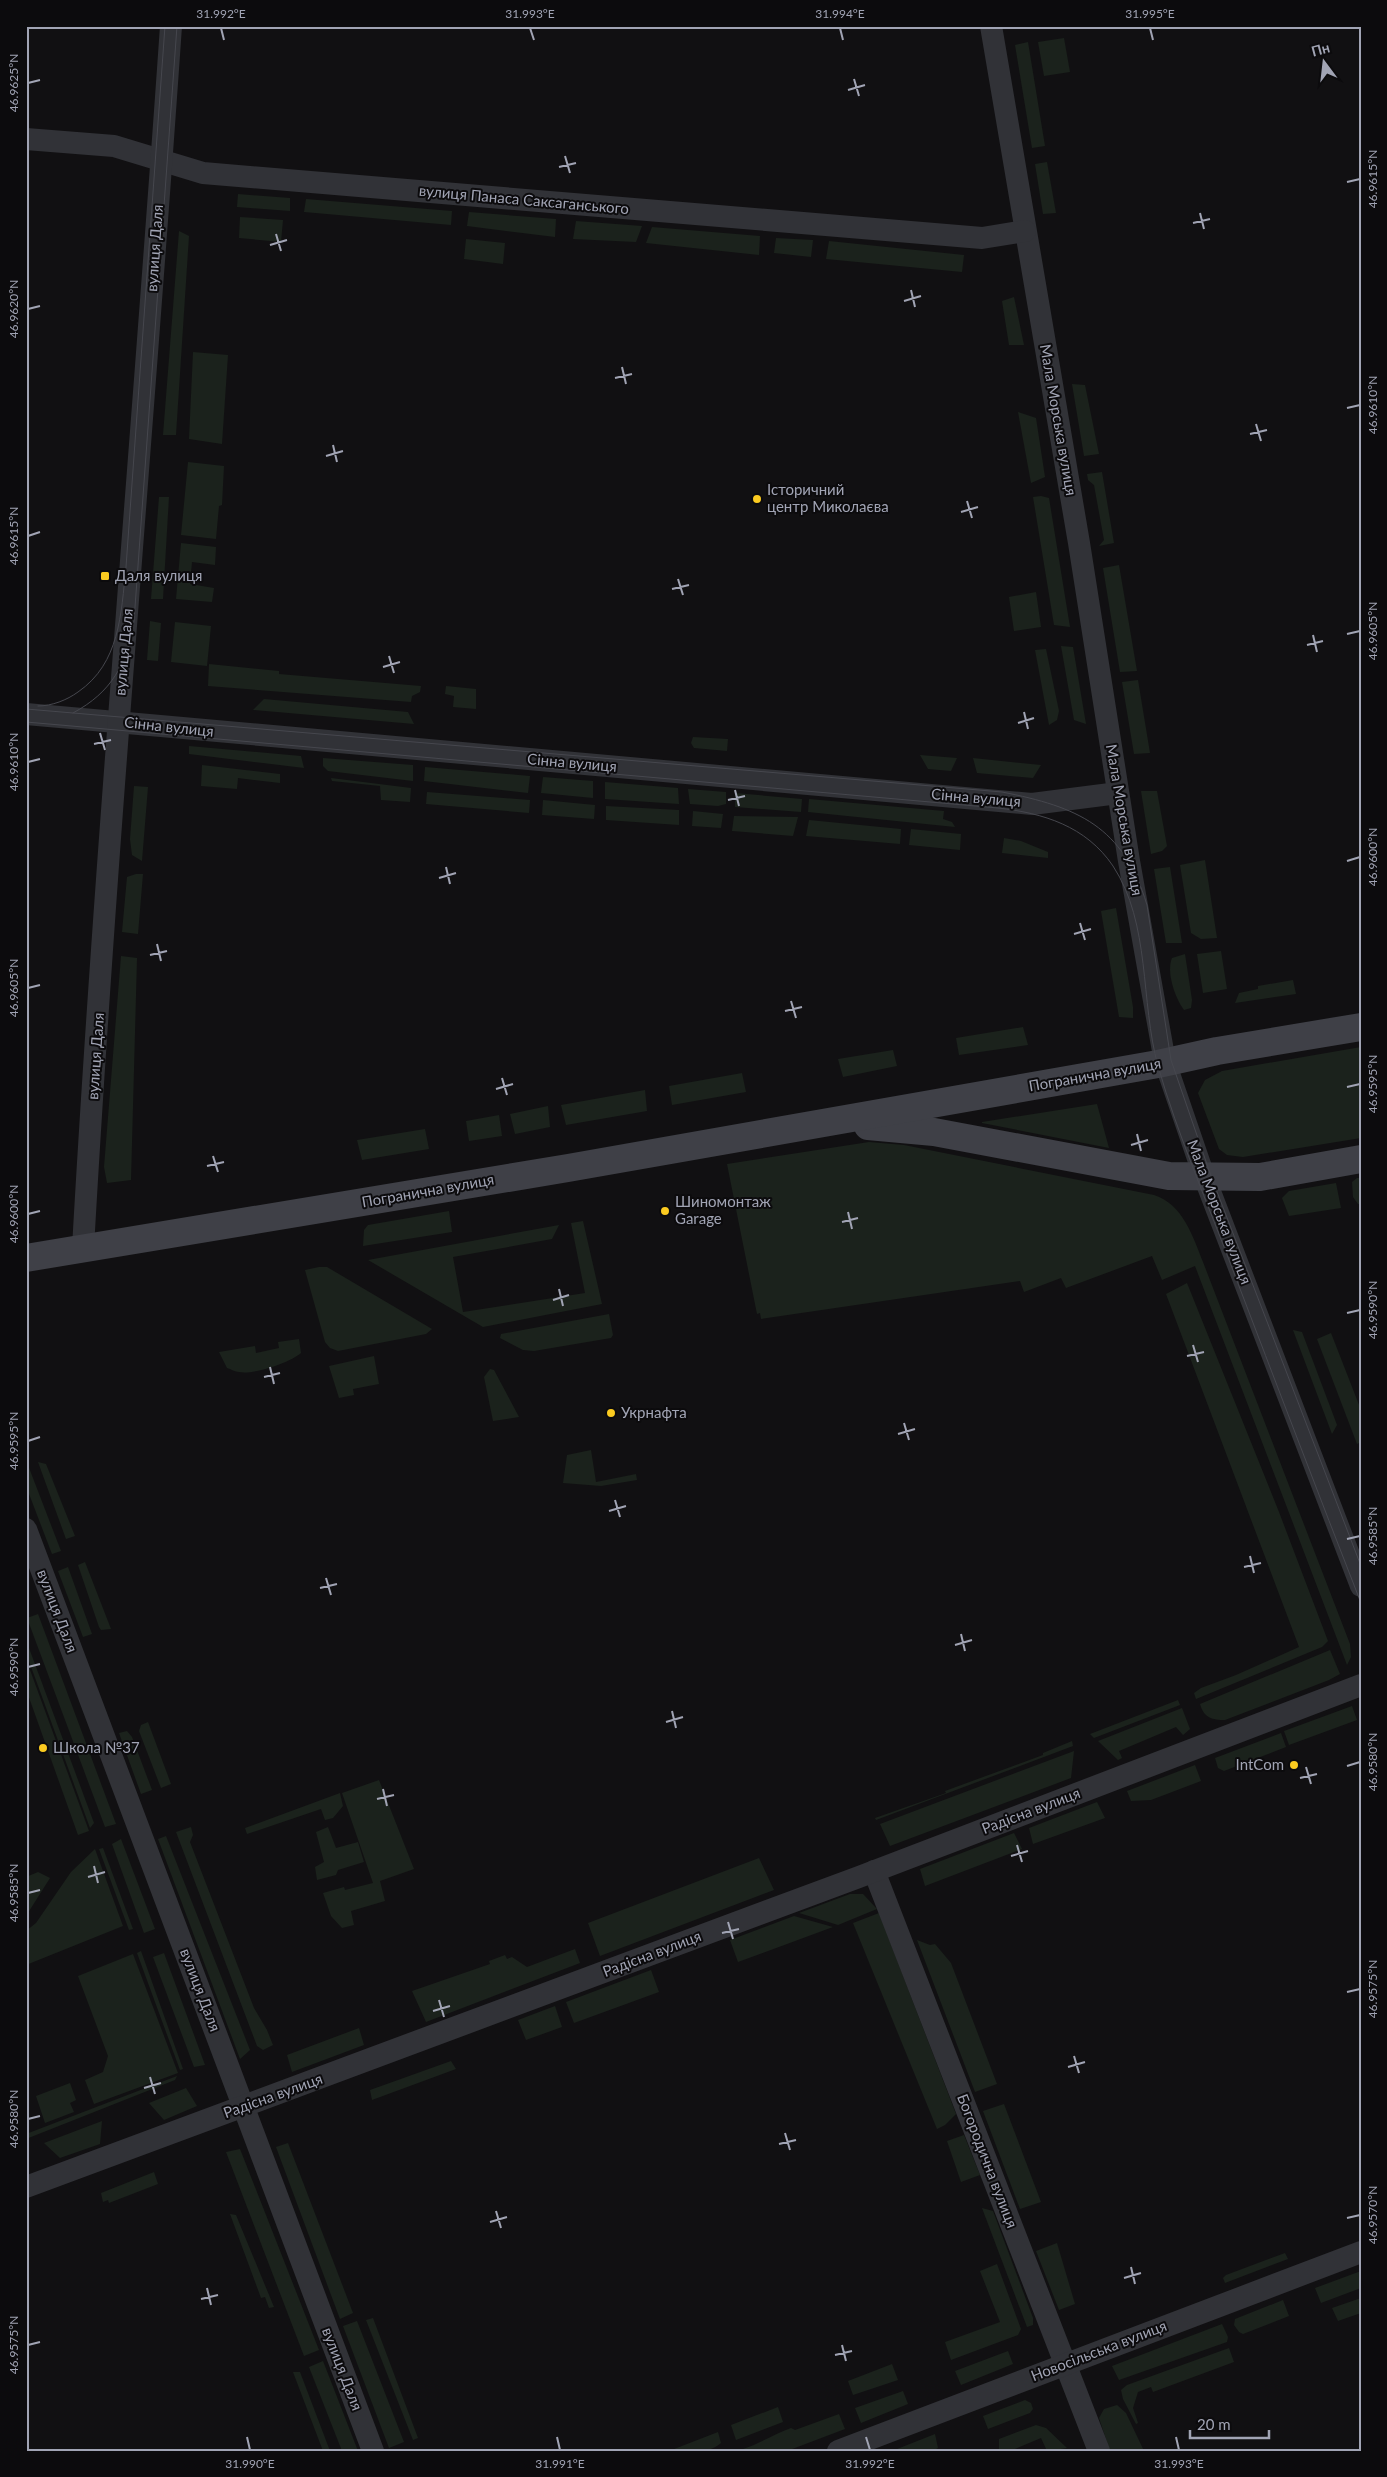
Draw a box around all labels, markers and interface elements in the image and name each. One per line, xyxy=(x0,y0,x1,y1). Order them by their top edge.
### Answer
text: 31.992°E xyxy=(196,6,246,21)
text: 31.993°E xyxy=(505,6,555,21)
text: 31.994°E xyxy=(815,6,865,21)
text: 31.995°E xyxy=(1125,6,1175,21)
north arrow xyxy=(1300,38,1350,88)
text: Пн xyxy=(1309,38,1332,60)
text: 46.9625°N xyxy=(6,54,21,112)
text: 46.9615°N xyxy=(1365,150,1380,208)
street label: вулиця Панаса Саксаганського xyxy=(418,181,630,217)
street label: вулиця Даля xyxy=(142,204,166,292)
text: 46.9620°N xyxy=(6,280,21,338)
street label: Мала Морська вулиця xyxy=(1037,343,1081,497)
text: 46.9610°N xyxy=(1365,376,1380,434)
place label: Історичний центр Миколаєва xyxy=(767,480,889,515)
marker: Історичний центр Миколаєва xyxy=(751,493,763,505)
text: 46.9615°N xyxy=(6,507,21,565)
place label: Даля вулиця xyxy=(115,566,202,584)
marker: Даля вулиця xyxy=(99,570,111,582)
text: 46.9605°N xyxy=(1365,602,1380,660)
street label: вулиця Даля xyxy=(110,608,136,696)
street label: Сінна вулиця xyxy=(123,712,215,740)
text: 46.9610°N xyxy=(6,733,21,791)
street label: Мала Морська вулиця xyxy=(1103,743,1147,897)
street label: Сінна вулиця xyxy=(526,749,618,775)
street label: Сінна вулиця xyxy=(930,784,1022,810)
text: 46.9600°N xyxy=(1365,828,1380,886)
text: 46.9605°N xyxy=(6,959,21,1017)
street label: вулиця Даля xyxy=(83,1012,107,1100)
street label: Погранична вулиця xyxy=(1027,1054,1162,1095)
text: 46.9595°N xyxy=(1365,1055,1380,1113)
street label: Мала Морська вулиця xyxy=(1184,1137,1256,1286)
street label: Погранична вулиця xyxy=(360,1170,495,1211)
text: 46.9600°N xyxy=(6,1185,21,1243)
place label: Шиномонтаж Garage xyxy=(675,1192,771,1227)
marker: Шиномонтаж Garage xyxy=(659,1205,671,1217)
text: 46.9590°N xyxy=(1365,1281,1380,1339)
place label: Укрнафта xyxy=(621,1403,687,1421)
marker: Укрнафта xyxy=(605,1407,617,1419)
text: 46.9595°N xyxy=(6,1412,21,1470)
text: 46.9585°N xyxy=(1365,1507,1380,1565)
street label: вулиця Даля xyxy=(34,1567,82,1655)
text: 46.9590°N xyxy=(6,1638,21,1696)
text: 46.9580°N xyxy=(1365,1733,1380,1791)
place label: Школа №37 xyxy=(53,1738,140,1756)
marker: Школа №37 xyxy=(37,1742,49,1754)
place label: IntCom xyxy=(1236,1755,1284,1773)
marker: IntCom xyxy=(1288,1759,1300,1771)
street label: Радісна вулиця xyxy=(979,1783,1082,1837)
text: 46.9585°N xyxy=(6,1864,21,1922)
street label: Радісна вулиця xyxy=(600,1926,703,1980)
street label: вулиця Даля xyxy=(177,1946,225,2034)
text: 46.9575°N xyxy=(1365,1960,1380,2018)
street label: Радісна вулиця xyxy=(221,2069,325,2121)
text: 46.9580°N xyxy=(6,2090,21,2148)
street label: Богородична вулиця xyxy=(954,2091,1022,2230)
text: 46.9570°N xyxy=(1365,2186,1380,2244)
text: 46.9575°N xyxy=(6,2316,21,2374)
street label: Новосільська вулиця xyxy=(1028,2316,1169,2384)
street label: вулиця Даля xyxy=(319,2325,367,2413)
scale bar xyxy=(1190,2407,1268,2439)
text: 20 m xyxy=(1197,2415,1231,2433)
text: 31.990°E xyxy=(225,2456,275,2471)
text: 31.991°E xyxy=(535,2456,585,2471)
text: 31.992°E xyxy=(845,2456,895,2471)
text: 31.993°E xyxy=(1154,2456,1204,2471)

